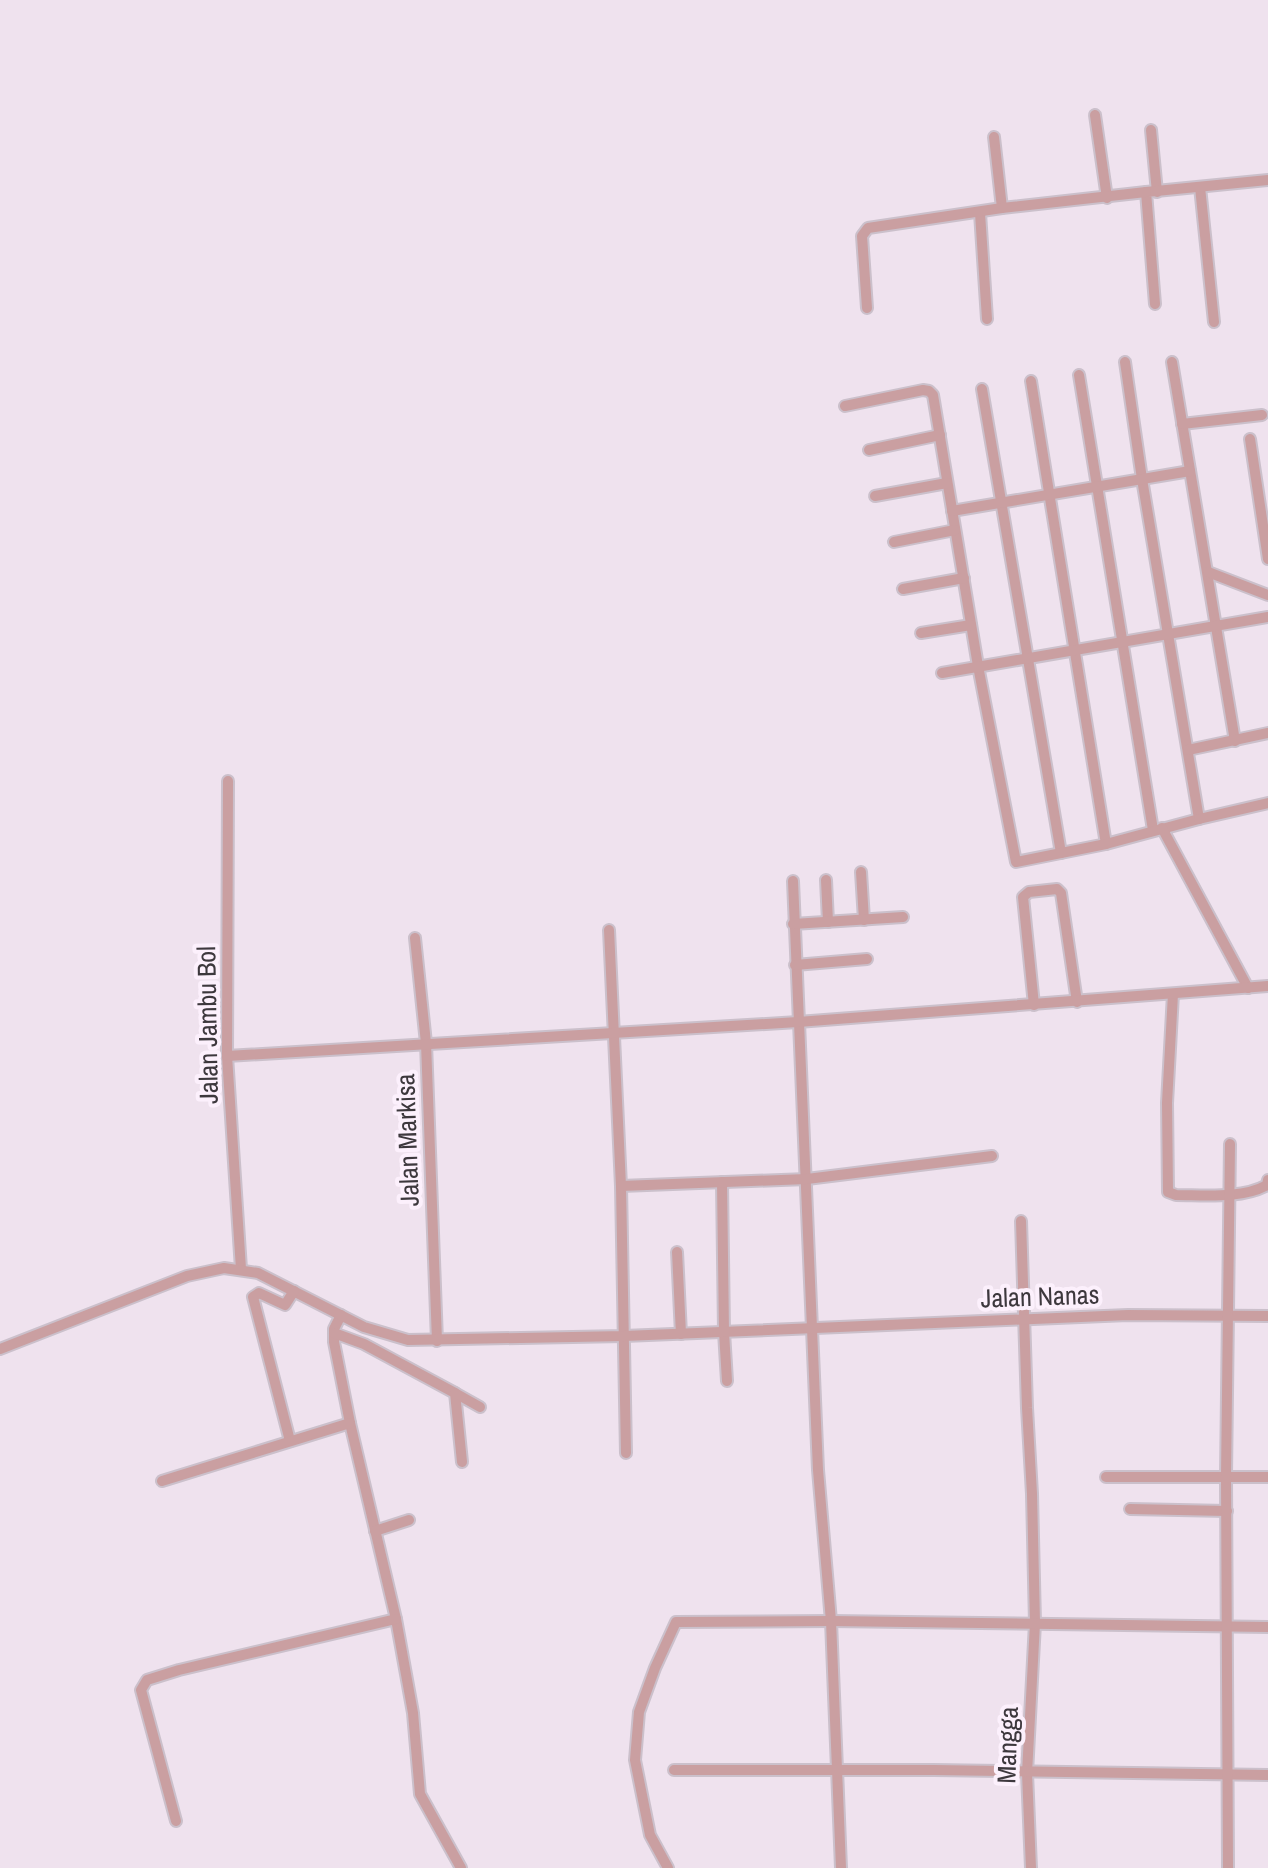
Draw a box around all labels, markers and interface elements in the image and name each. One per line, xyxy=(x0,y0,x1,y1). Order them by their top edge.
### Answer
street label: Jalan Jambu Bol xyxy=(188,946,226,1104)
street label: Jalan Markisa xyxy=(387,1073,427,1207)
street label: Jalan Nanas xyxy=(980,1276,1100,1316)
street label: Mangga xyxy=(988,1706,1026,1784)

